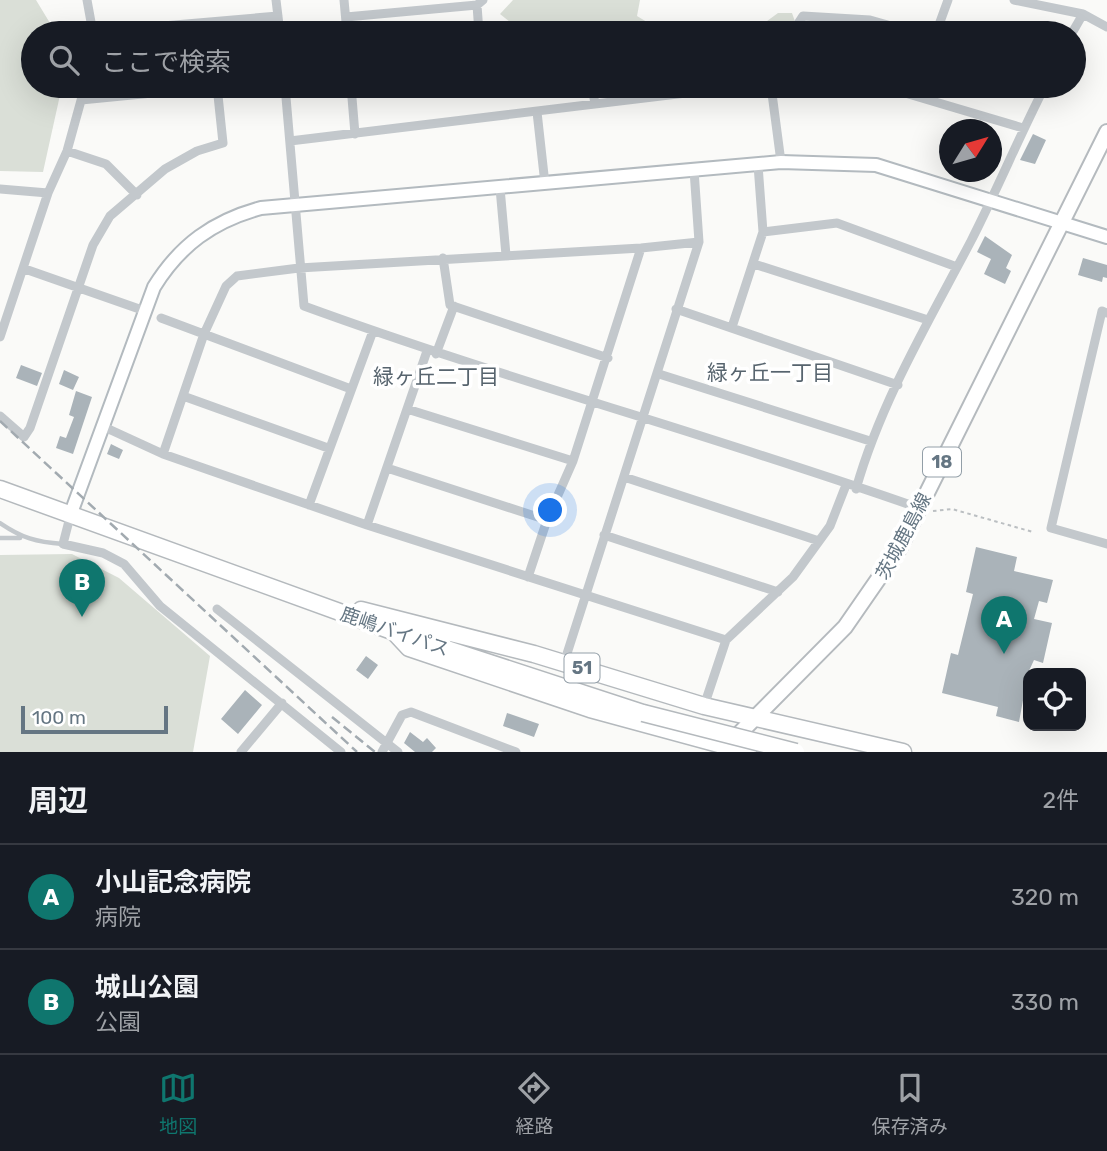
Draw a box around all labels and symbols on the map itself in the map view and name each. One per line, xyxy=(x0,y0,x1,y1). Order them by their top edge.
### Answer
north arrow xyxy=(939,119,1002,182)
district label: 緑ヶ丘一丁目 xyxy=(707,360,833,385)
district label: 緑ヶ丘二丁目 xyxy=(373,364,499,389)
road number: 18 xyxy=(923,448,961,476)
street label: 茨城鹿島線 xyxy=(871,489,936,584)
your location xyxy=(533,493,567,527)
pin: B xyxy=(59,559,105,617)
pin: A xyxy=(981,596,1027,654)
street label: 鹿嶋バイパス xyxy=(337,602,452,661)
road number: 51 xyxy=(564,654,600,682)
scale bar xyxy=(21,703,168,735)

